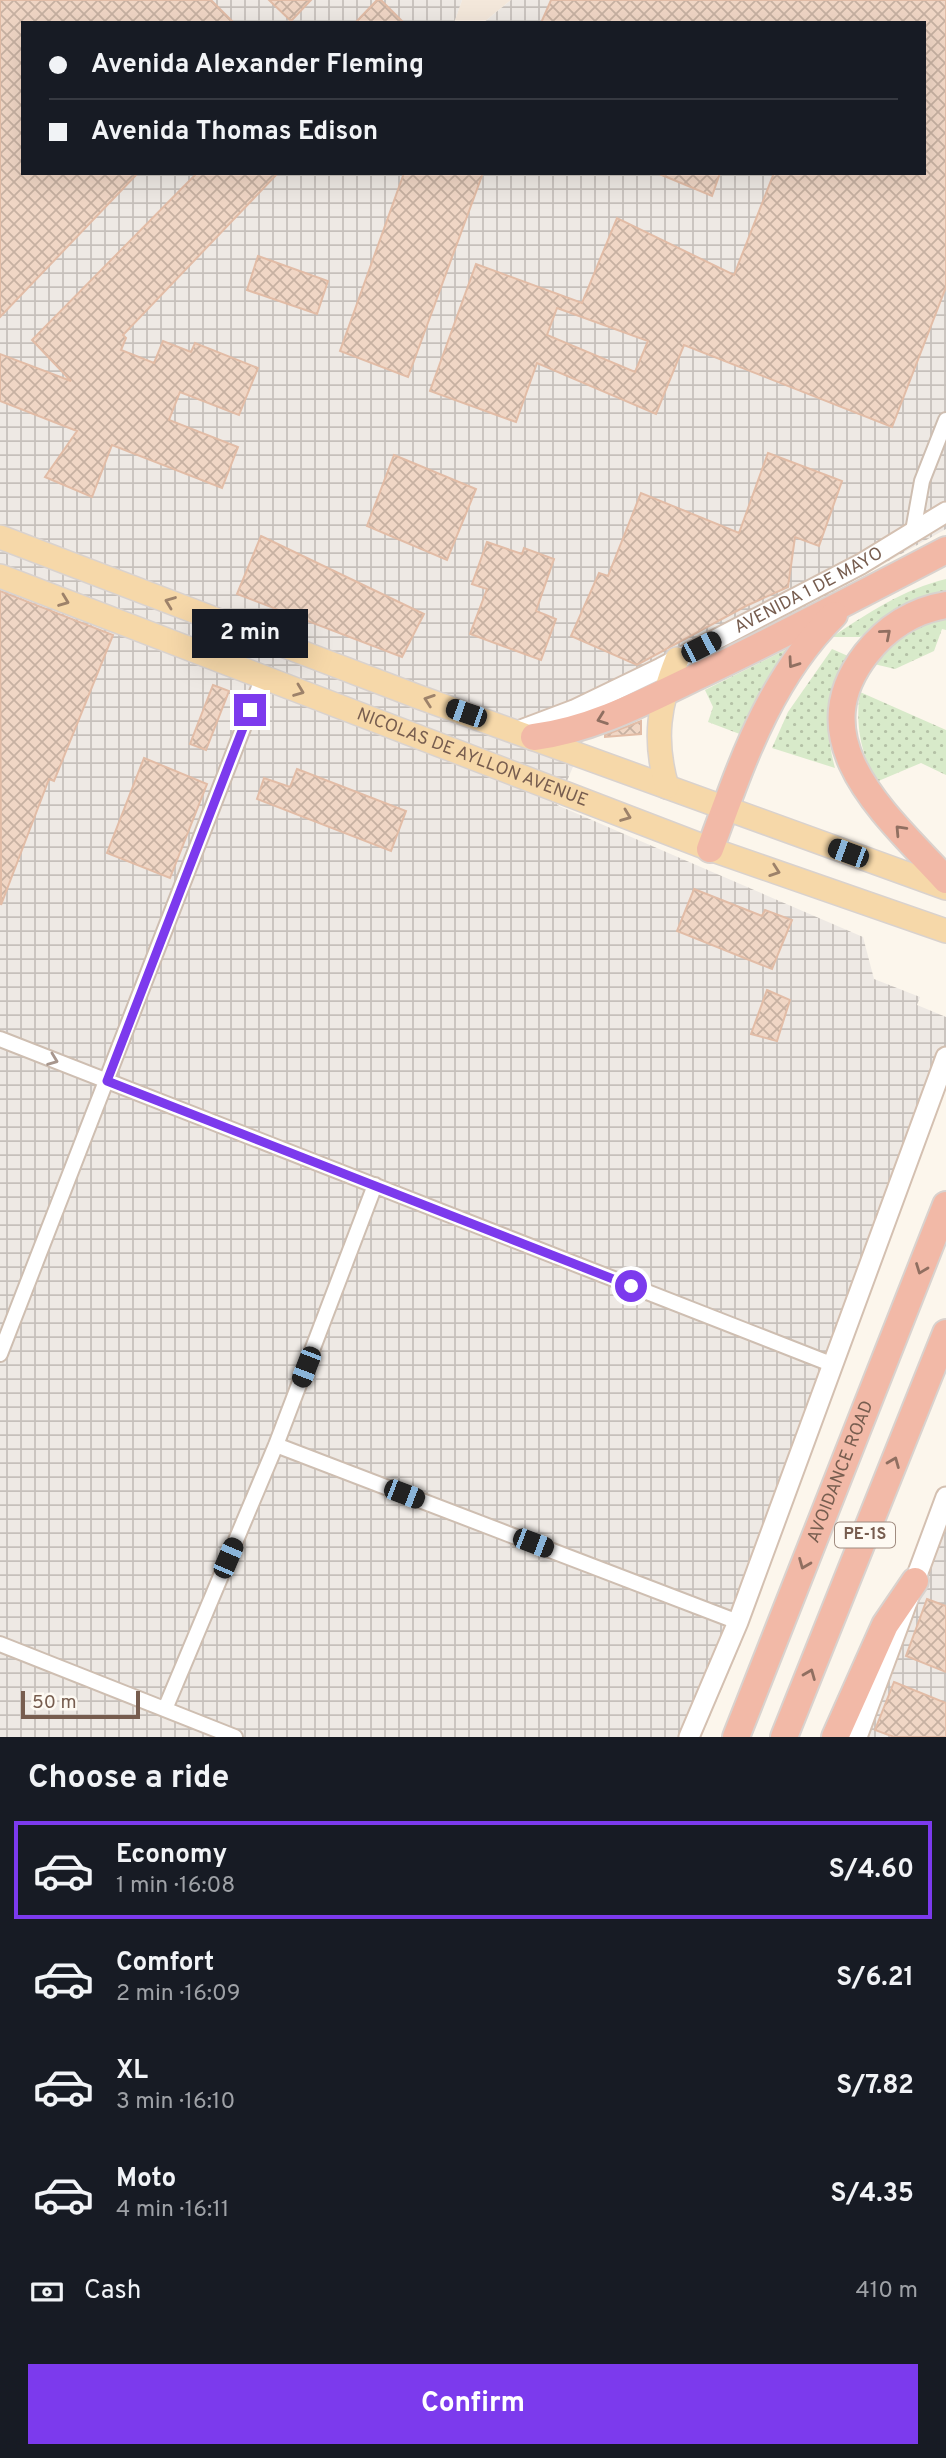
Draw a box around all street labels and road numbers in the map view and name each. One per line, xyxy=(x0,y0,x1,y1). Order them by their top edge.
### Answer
street label: AVENIDA 1 DE MAYO xyxy=(730,542,887,639)
street label: NICOLAS DE AYLLON AVENUE xyxy=(353,703,591,812)
street label: AVOIDANCE ROAD xyxy=(802,1397,879,1546)
road number: PE-1S xyxy=(835,1522,895,1548)

